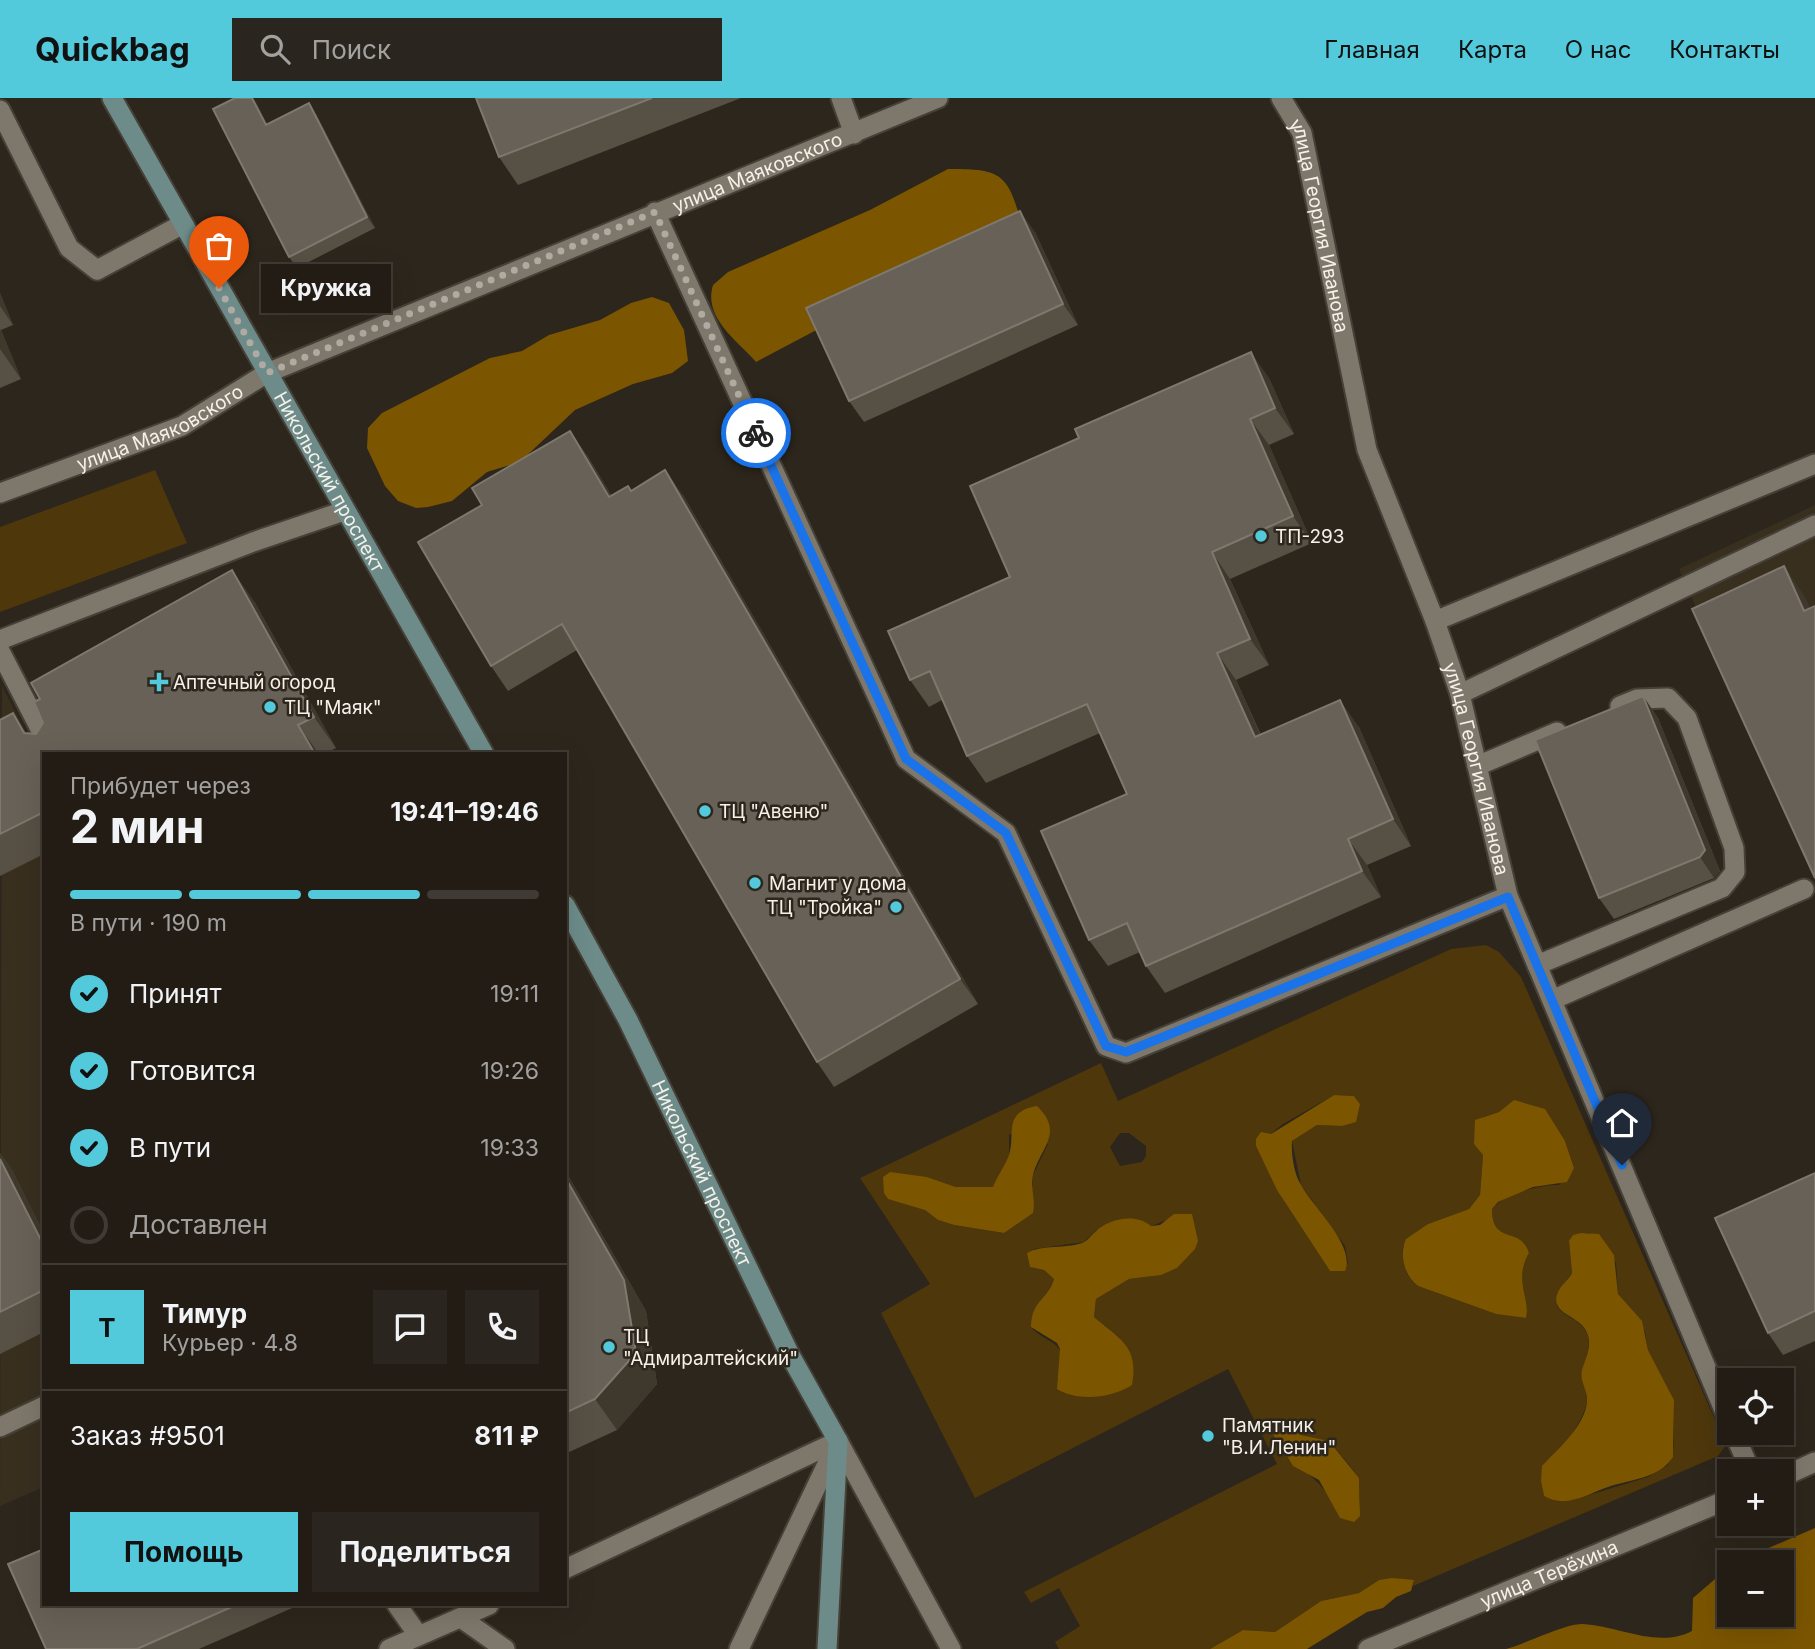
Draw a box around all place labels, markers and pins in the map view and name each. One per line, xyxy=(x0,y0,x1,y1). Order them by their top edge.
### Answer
pin xyxy=(189,216,249,288)
callout: Кружка xyxy=(261,264,390,312)
place label: ТП-293 xyxy=(1275,525,1345,548)
marker: ТП-293 xyxy=(1253,528,1269,544)
place label: Аптечный огород xyxy=(173,671,336,694)
marker: Аптечный огород xyxy=(151,674,167,690)
place label: ТЦ "Маяк" xyxy=(284,696,382,719)
marker: ТЦ "Маяк" xyxy=(262,699,278,715)
place label: ТЦ "Авеню" xyxy=(719,800,828,823)
marker: ТЦ "Авеню" xyxy=(697,803,713,819)
place label: Магнит у дома xyxy=(769,872,907,895)
marker: Магнит у дома xyxy=(747,875,763,891)
place label: ТЦ "Тройка" xyxy=(767,896,882,919)
marker: ТЦ "Тройка" xyxy=(888,899,904,915)
pin xyxy=(1592,1093,1652,1165)
place label: ТЦ "Адмиралтейский" xyxy=(623,1325,798,1370)
marker: ТЦ "Адмиралтейский" xyxy=(601,1339,617,1355)
place label: Памятник "В.И.Ленин" xyxy=(1222,1414,1336,1459)
marker: Памятник "В.И.Ленин" xyxy=(1200,1428,1216,1444)

